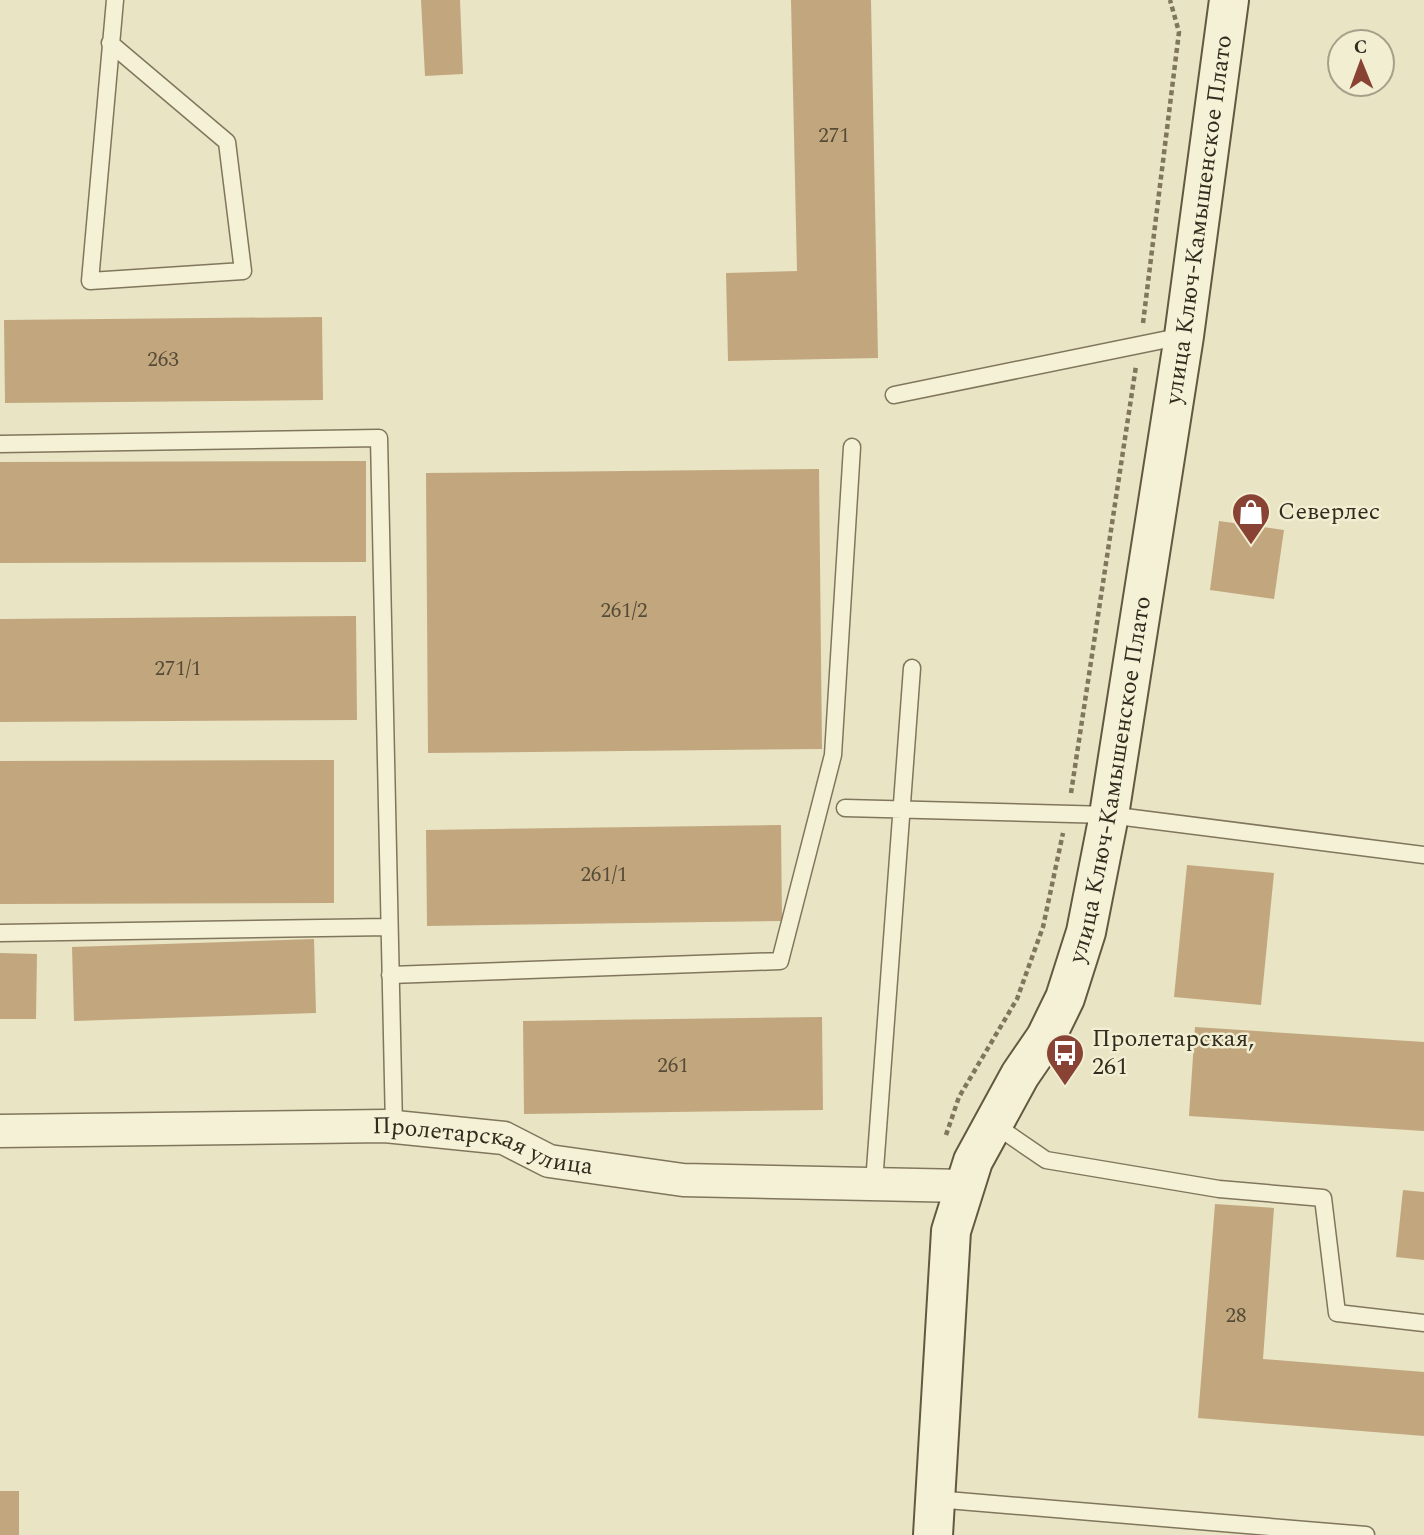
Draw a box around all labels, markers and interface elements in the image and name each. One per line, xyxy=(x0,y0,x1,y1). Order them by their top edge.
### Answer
north arrow xyxy=(1326,28,1396,98)
street label: улица Ключ-Камышенское Плато xyxy=(1155,33,1242,408)
text: С xyxy=(1354,33,1368,62)
house number: 271 xyxy=(818,120,850,152)
house number: 263 xyxy=(147,344,179,376)
shop icon: Северлес xyxy=(1230,491,1272,546)
place label: Северлес xyxy=(1278,494,1380,530)
street label: улица Ключ-Камышенское Плато xyxy=(1059,594,1161,969)
house number: 261/2 xyxy=(600,595,648,627)
house number: 271/1 xyxy=(154,653,202,685)
house number: 261/1 xyxy=(580,859,628,891)
place label: Пролетарская, 261 xyxy=(1092,1021,1254,1085)
bus stop icon: Пролетарская, 261 xyxy=(1044,1032,1086,1087)
house number: 261 xyxy=(657,1050,689,1082)
street label: Пролетарская улица xyxy=(372,1108,596,1185)
house number: 28 xyxy=(1226,1300,1247,1332)

